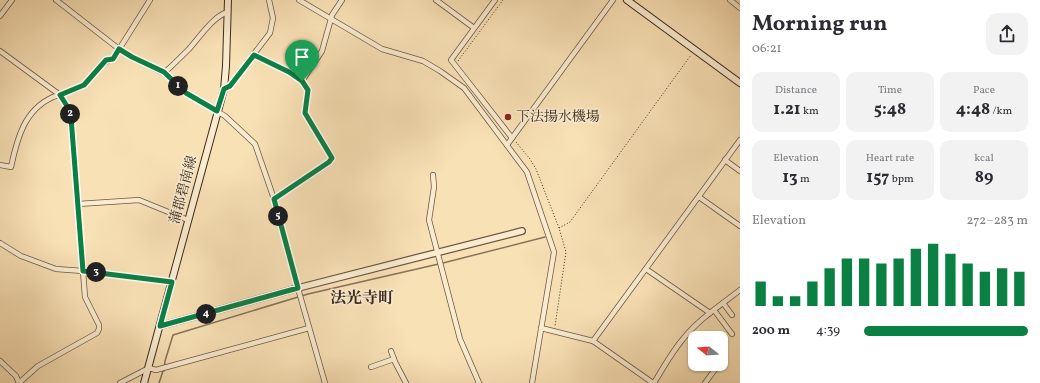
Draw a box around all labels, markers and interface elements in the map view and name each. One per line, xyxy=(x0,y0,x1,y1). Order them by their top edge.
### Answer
text: Morning run xyxy=(752,9,887,40)
button: share xyxy=(986,13,1028,55)
pin xyxy=(285,40,319,81)
text: 06:21 xyxy=(752,40,782,58)
icon: arrive xyxy=(291,46,313,68)
pin: 1 xyxy=(168,76,188,96)
text: 1 xyxy=(176,78,180,93)
text: Distance xyxy=(775,83,817,98)
text: Time xyxy=(878,83,902,98)
text: Pace xyxy=(973,83,995,98)
text: 1.21 xyxy=(773,98,801,121)
text: 5:48 xyxy=(874,98,906,121)
text: 4:48 xyxy=(956,98,990,121)
pin: 2 xyxy=(60,104,80,124)
text: km xyxy=(801,104,819,119)
text: /km xyxy=(990,104,1012,119)
text: 2 xyxy=(67,106,73,121)
place label: 下法揚水機場 xyxy=(516,108,600,127)
marker: 下法揚水機場 xyxy=(503,112,513,122)
text: Elevation xyxy=(773,151,819,166)
text: Heart rate xyxy=(866,151,914,166)
text: kcal xyxy=(974,151,994,166)
street label: 蒲郡碧南線 xyxy=(166,154,202,226)
text: 13 xyxy=(782,166,798,189)
text: 157 xyxy=(866,166,889,189)
text: 89 xyxy=(975,166,993,189)
text: m xyxy=(798,172,810,187)
text: bpm xyxy=(889,172,914,187)
pin: 5 xyxy=(268,206,288,226)
text: 5 xyxy=(275,208,281,223)
text: Elevation xyxy=(752,212,806,230)
text: 272–283 m xyxy=(967,212,1028,230)
pin: 3 xyxy=(86,262,106,282)
text: 3 xyxy=(93,264,99,279)
district label: 法光寺町 xyxy=(330,288,394,310)
pin: 4 xyxy=(196,304,216,324)
text: 4 xyxy=(203,306,209,321)
text: 200 m xyxy=(752,322,790,340)
text: 4:39 xyxy=(816,322,840,340)
north arrow xyxy=(688,331,728,371)
map controls xyxy=(688,331,728,371)

